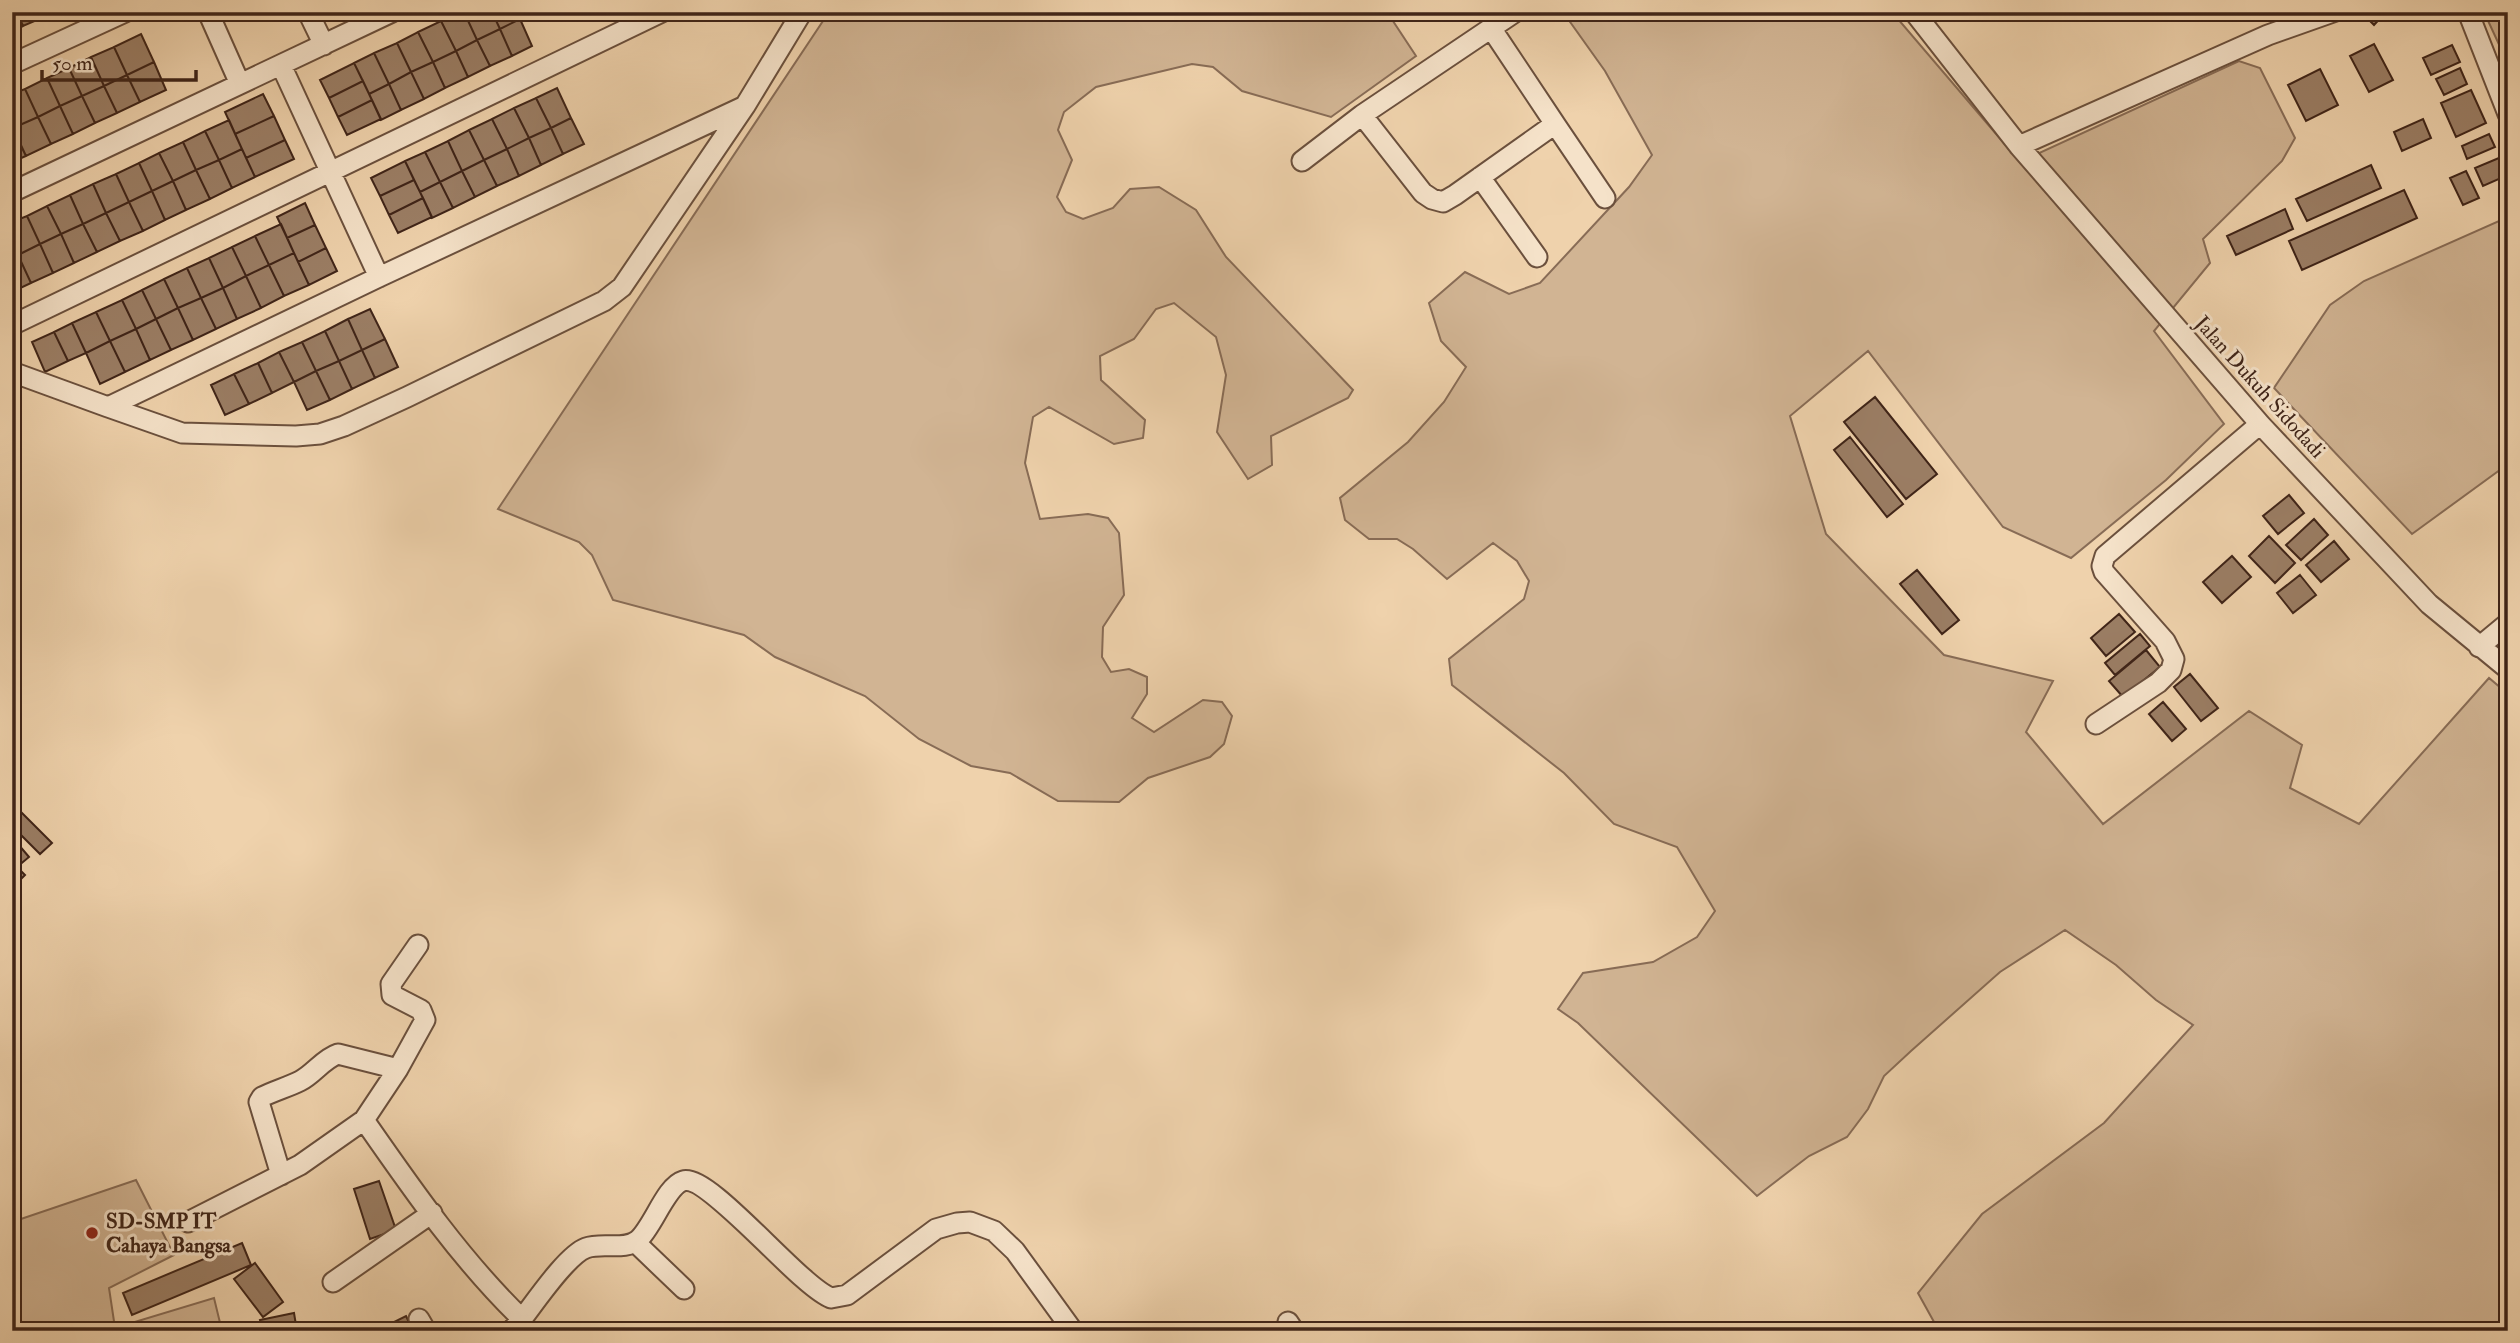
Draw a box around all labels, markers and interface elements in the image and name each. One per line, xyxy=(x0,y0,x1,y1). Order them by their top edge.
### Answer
scale bar xyxy=(42,38,196,82)
text: 50 m xyxy=(52,50,93,77)
street label: Jalan Dukuh Sidodadi xyxy=(2188,310,2331,464)
place label: SD-SMP IT Cahaya Bangsa xyxy=(106,1208,232,1259)
marker: SD-SMP IT Cahaya Bangsa xyxy=(84,1225,100,1241)

